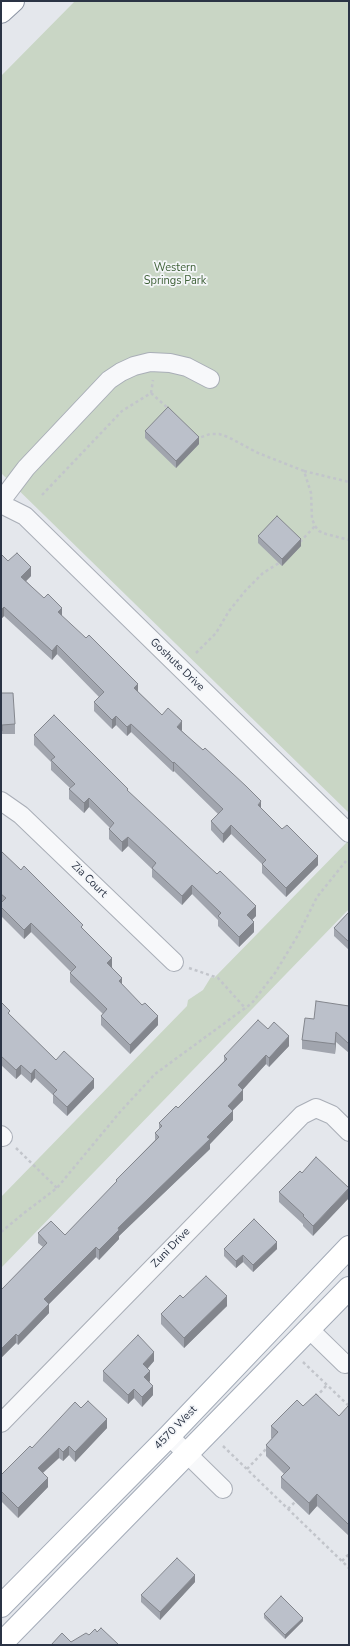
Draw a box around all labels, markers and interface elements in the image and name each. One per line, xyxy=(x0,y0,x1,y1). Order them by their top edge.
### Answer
park label: Western Springs Park xyxy=(144,261,206,287)
street label: Goshute Drive xyxy=(147,636,207,694)
street label: Zia Court xyxy=(68,860,110,900)
street label: Zuni Drive xyxy=(149,1225,193,1271)
street label: 4570 West xyxy=(152,1403,200,1453)

